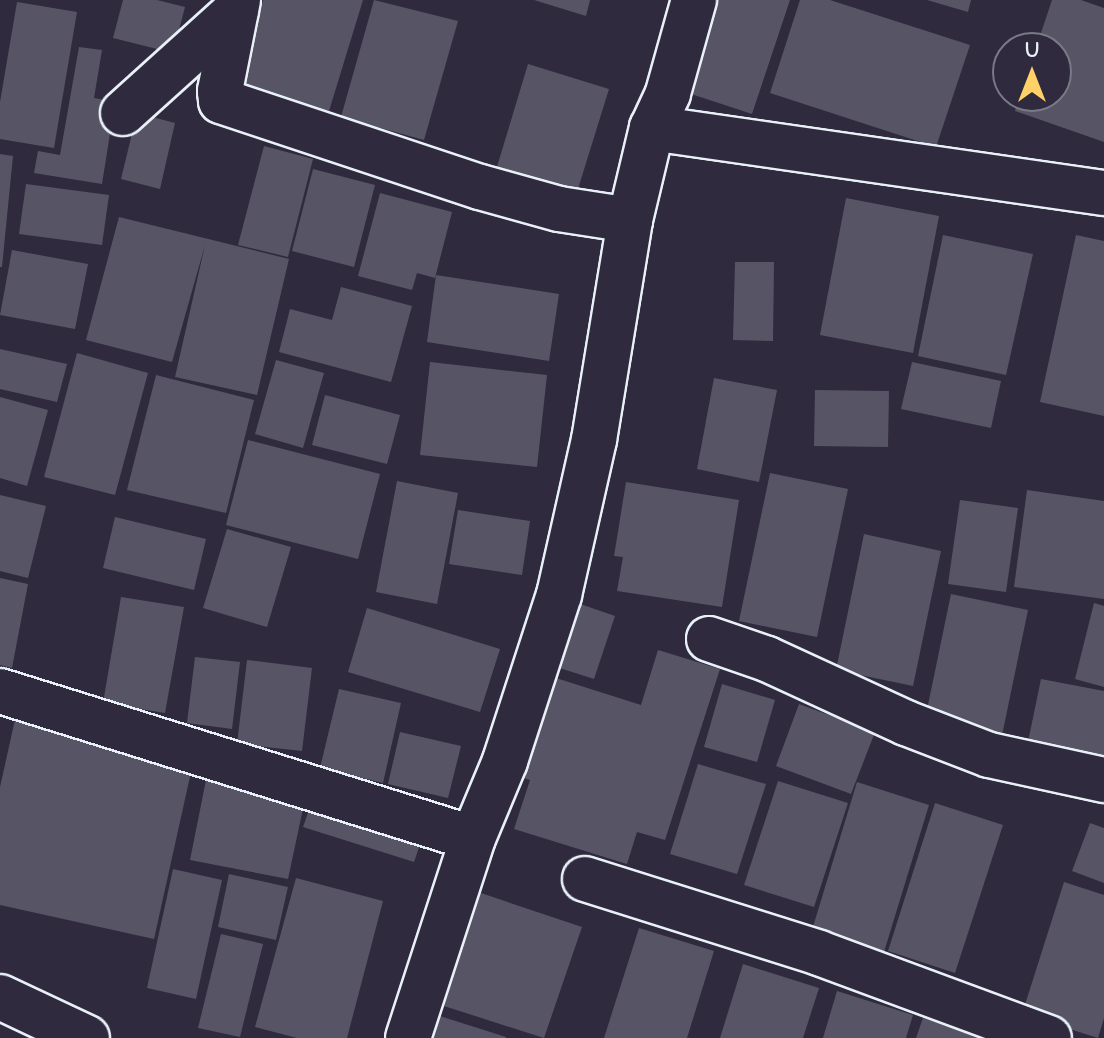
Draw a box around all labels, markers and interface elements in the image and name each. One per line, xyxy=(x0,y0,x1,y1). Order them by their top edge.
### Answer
north arrow xyxy=(992,32,1072,112)
text: U xyxy=(1025,37,1039,63)

